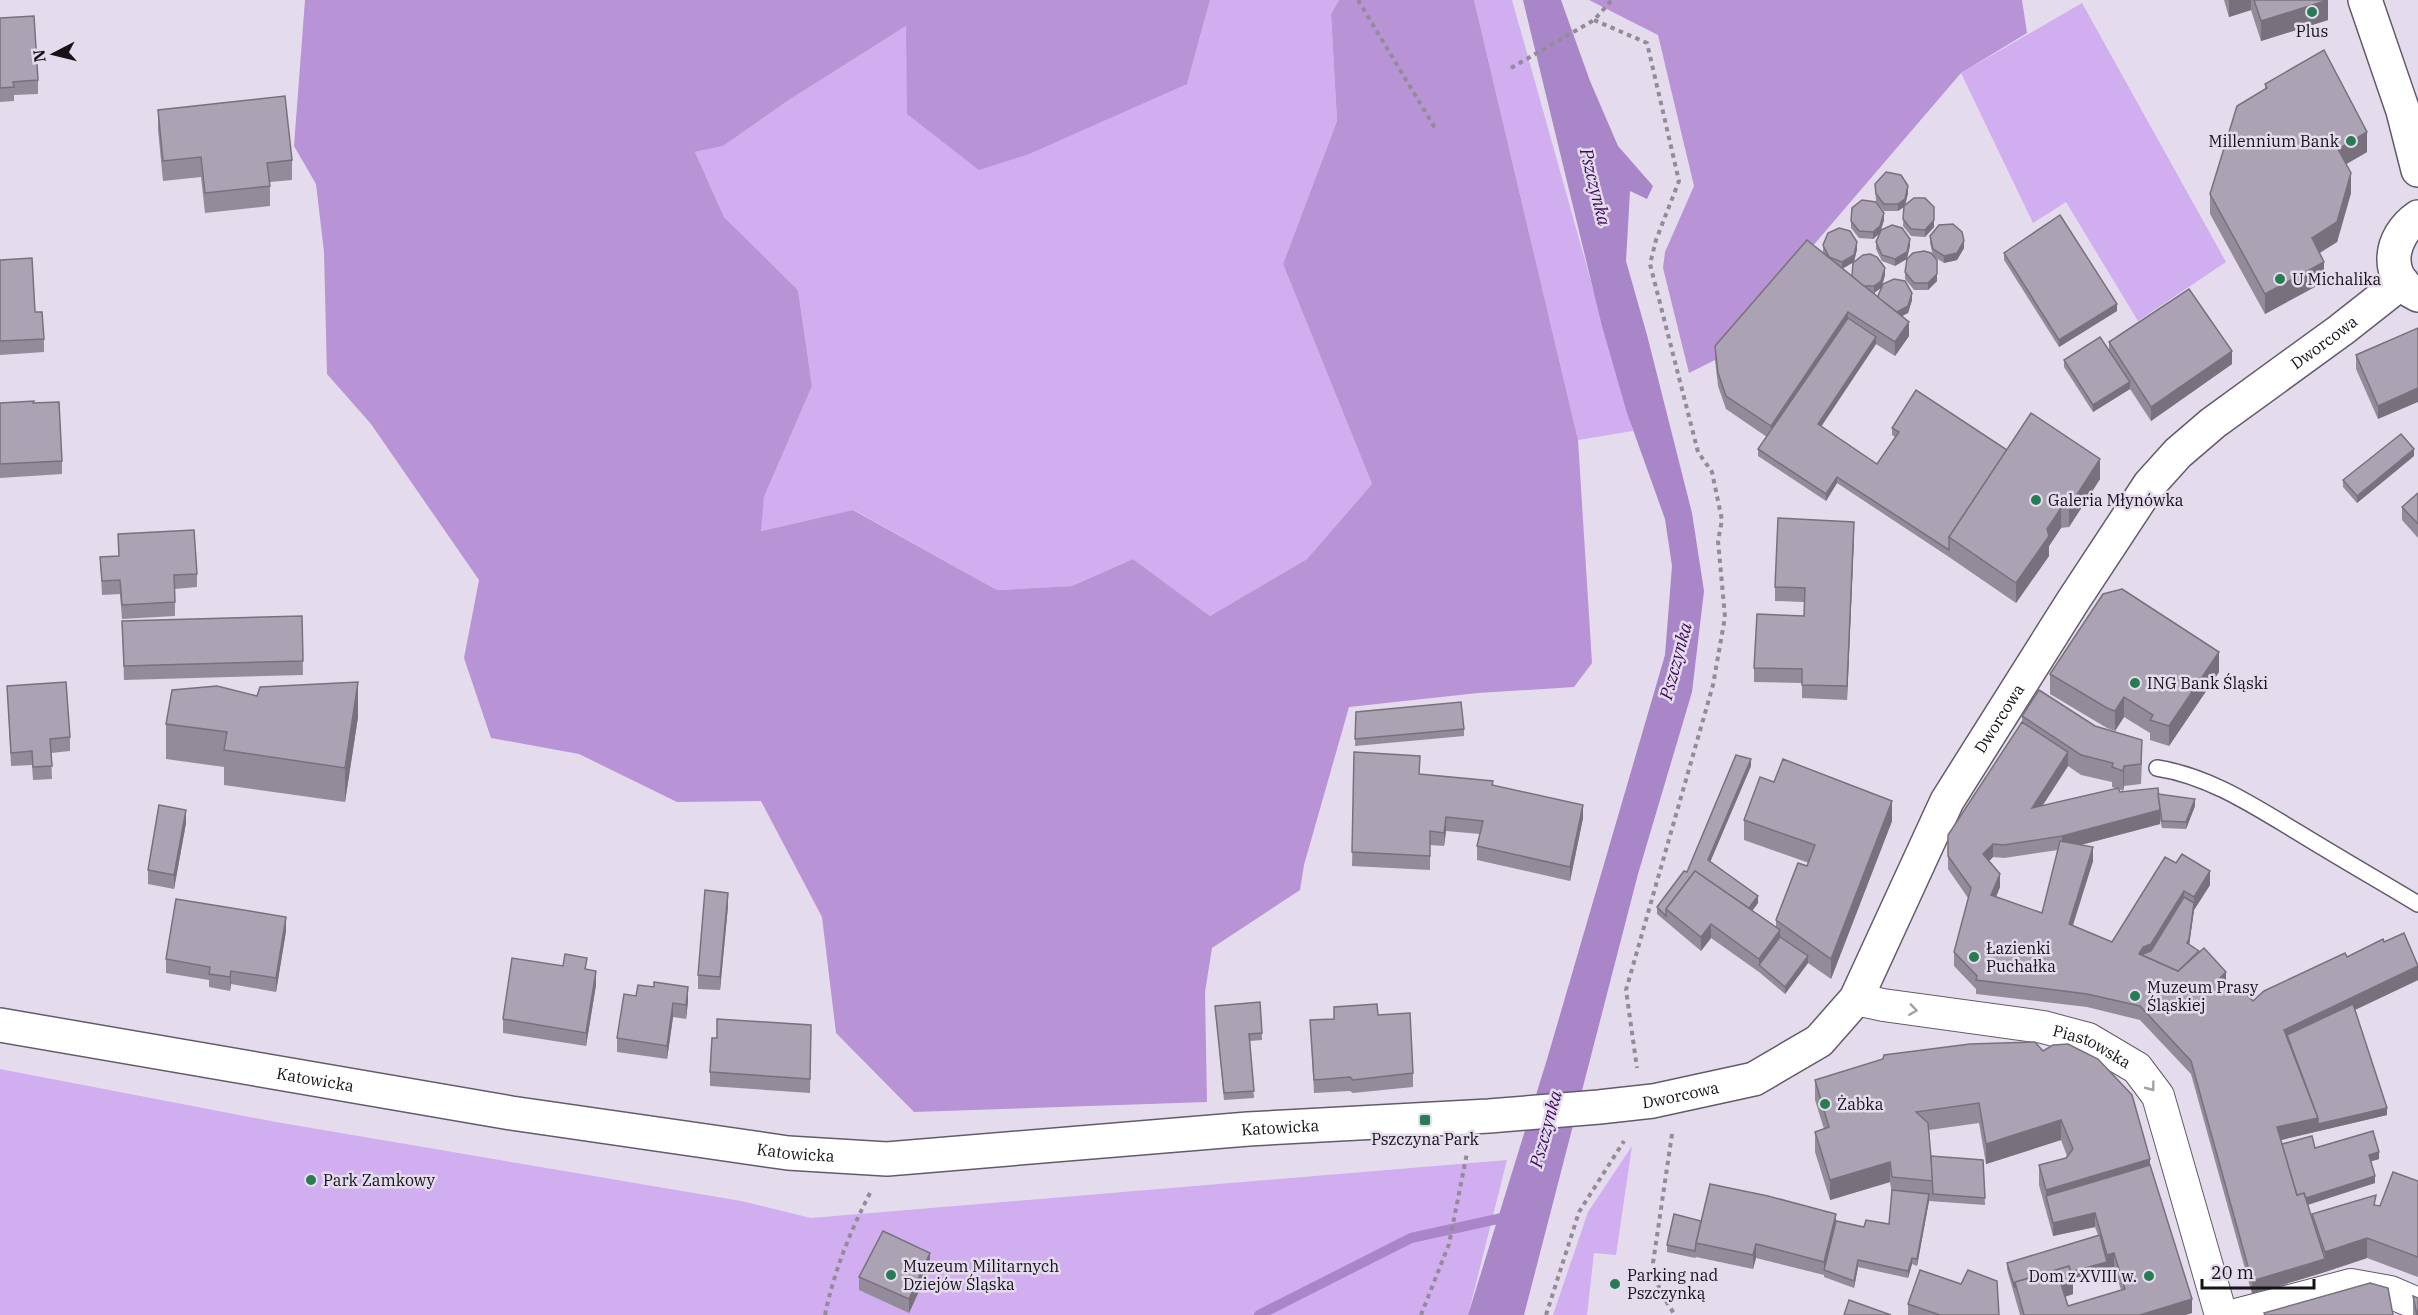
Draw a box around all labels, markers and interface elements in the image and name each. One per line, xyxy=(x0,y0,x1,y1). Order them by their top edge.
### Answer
marker: Plus xyxy=(2305,5,2319,19)
place label: Plus xyxy=(2296,21,2328,41)
north arrow xyxy=(24,24,84,84)
text: N xyxy=(28,48,50,63)
place label: Millennium Bank xyxy=(2208,131,2340,151)
marker: Millennium Bank xyxy=(2344,134,2358,148)
water label: Pszczynka xyxy=(1575,145,1616,228)
place label: U Michalika xyxy=(2292,269,2382,289)
marker: U Michalika xyxy=(2273,272,2287,286)
street label: Dworcowa xyxy=(2287,311,2362,373)
place label: Galeria Młynówka xyxy=(2048,490,2184,510)
marker: Galeria Młynówka xyxy=(2029,493,2043,507)
water label: Pszczynka xyxy=(1654,620,1697,703)
place label: ING Bank Śląski xyxy=(2147,672,2268,693)
marker: ING Bank Śląski xyxy=(2128,676,2142,690)
street label: Dworcowa xyxy=(1970,680,2028,757)
place label: Łazienki Puchałka xyxy=(1986,938,2056,976)
marker: Łazienki Puchałka xyxy=(1967,950,1981,964)
place label: Muzeum Prasy Śląskiej xyxy=(2147,977,2259,1015)
marker: Muzeum Prasy Śląskiej xyxy=(2128,989,2142,1003)
one-way arrow xyxy=(1909,1003,1918,1015)
street label: Piastowska xyxy=(2051,1020,2135,1072)
street label: Katowicka xyxy=(275,1063,356,1096)
street label: Dworcowa xyxy=(1641,1077,1721,1112)
one-way arrow xyxy=(2144,1081,2155,1092)
water label: Pszczynka xyxy=(1524,1088,1567,1171)
place label: Żabka xyxy=(1837,1094,1884,1114)
marker: Żabka xyxy=(1818,1097,1832,1111)
marker: Pszczyna Park xyxy=(1418,1113,1432,1127)
street label: Katowicka xyxy=(1240,1115,1320,1140)
place label: Pszczyna Park xyxy=(1371,1129,1479,1149)
street label: Katowicka xyxy=(755,1139,835,1166)
place label: Park Zamkowy xyxy=(323,1170,436,1190)
marker: Park Zamkowy xyxy=(304,1173,318,1187)
scale bar xyxy=(2202,1252,2314,1290)
place label: Muzeum Militarnych Dziejów Śląska xyxy=(903,1256,1059,1294)
text: 20 m xyxy=(2211,1261,2254,1284)
place label: Parking nad Pszczynką xyxy=(1627,1265,1719,1303)
place label: Dom z XVIII w. xyxy=(2028,1266,2137,1286)
marker: Muzeum Militarnych Dziejów Śląska xyxy=(884,1268,898,1282)
marker: Dom z XVIII w. xyxy=(2142,1269,2156,1283)
marker: Parking nad Pszczynką xyxy=(1608,1277,1622,1291)

